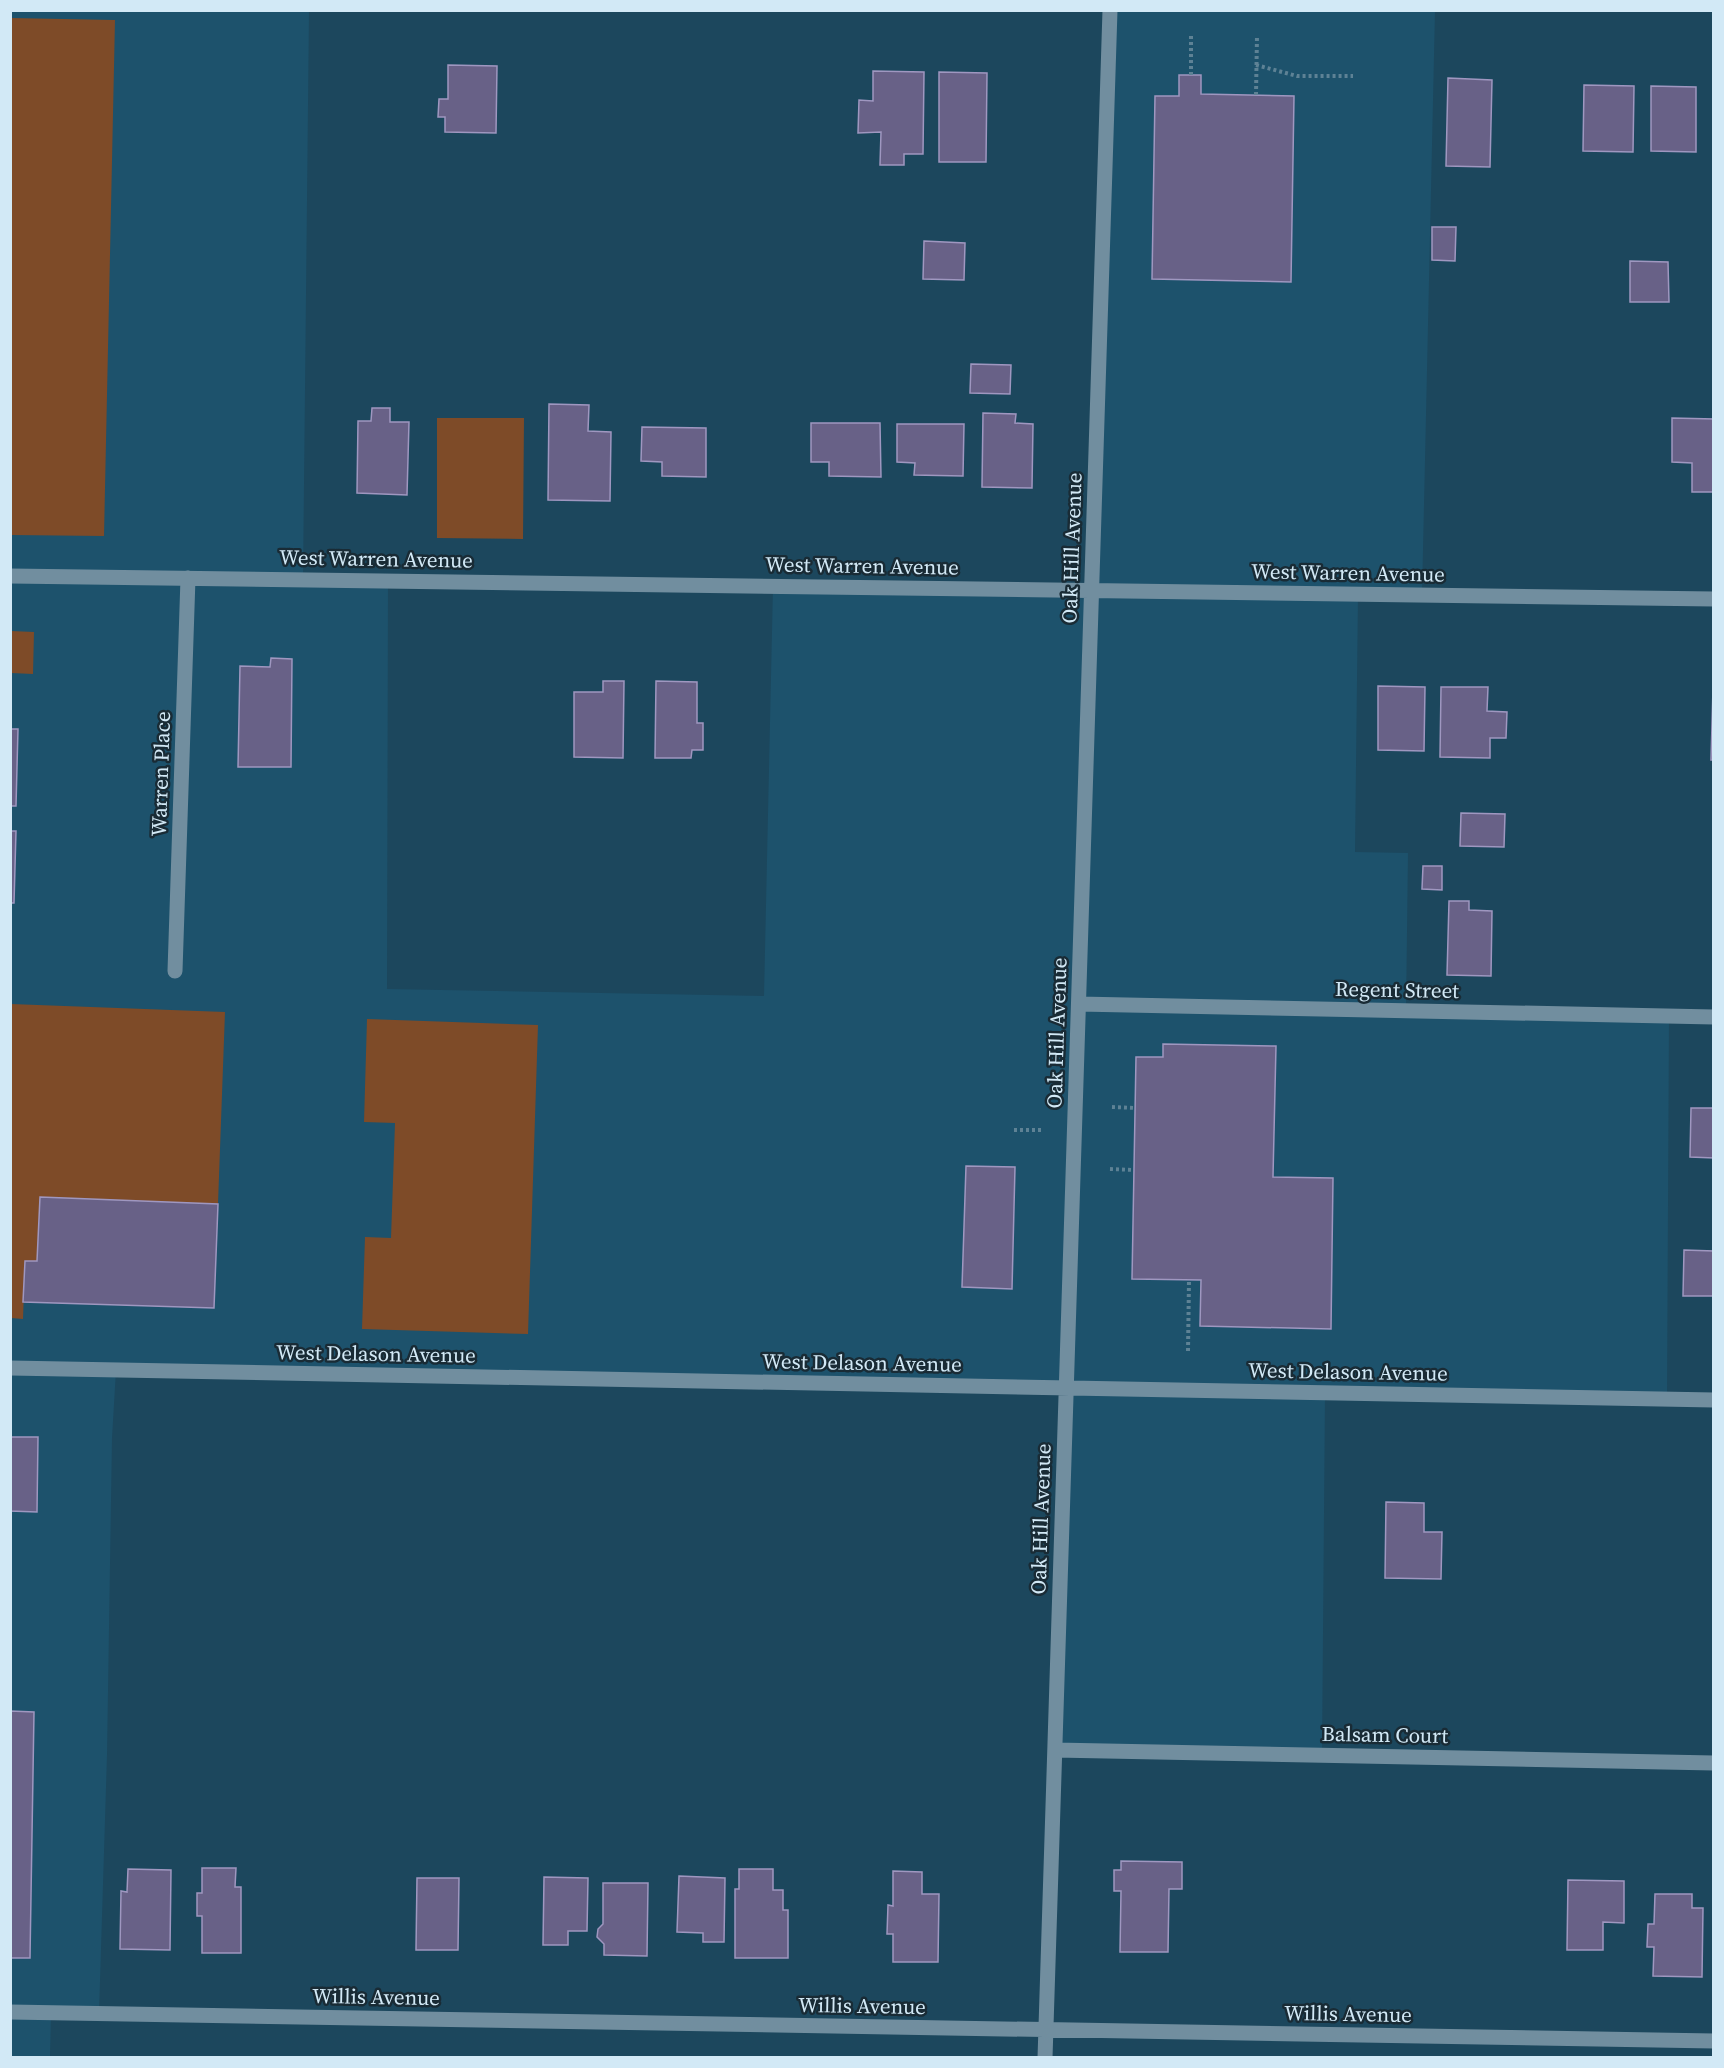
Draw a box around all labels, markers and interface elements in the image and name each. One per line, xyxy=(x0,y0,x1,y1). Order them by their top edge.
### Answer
street label: Oak Hill Avenue xyxy=(1054,472,1089,624)
street label: West Warren Avenue xyxy=(279,542,473,575)
street label: West Warren Avenue xyxy=(765,549,959,582)
street label: West Warren Avenue xyxy=(1251,556,1445,589)
street label: Warren Place xyxy=(144,711,177,837)
street label: Oak Hill Avenue xyxy=(1039,957,1074,1109)
street label: Regent Street xyxy=(1335,974,1460,1005)
street label: West Delason Avenue xyxy=(276,1337,476,1370)
street label: West Delason Avenue xyxy=(762,1346,962,1379)
street label: West Delason Avenue xyxy=(1248,1355,1448,1388)
street label: Oak Hill Avenue xyxy=(1023,1443,1058,1595)
street label: Balsam Court xyxy=(1321,1719,1449,1750)
street label: Willis Avenue xyxy=(312,1981,440,2012)
street label: Willis Avenue xyxy=(798,1990,926,2021)
street label: Willis Avenue xyxy=(1284,1998,1412,2029)

